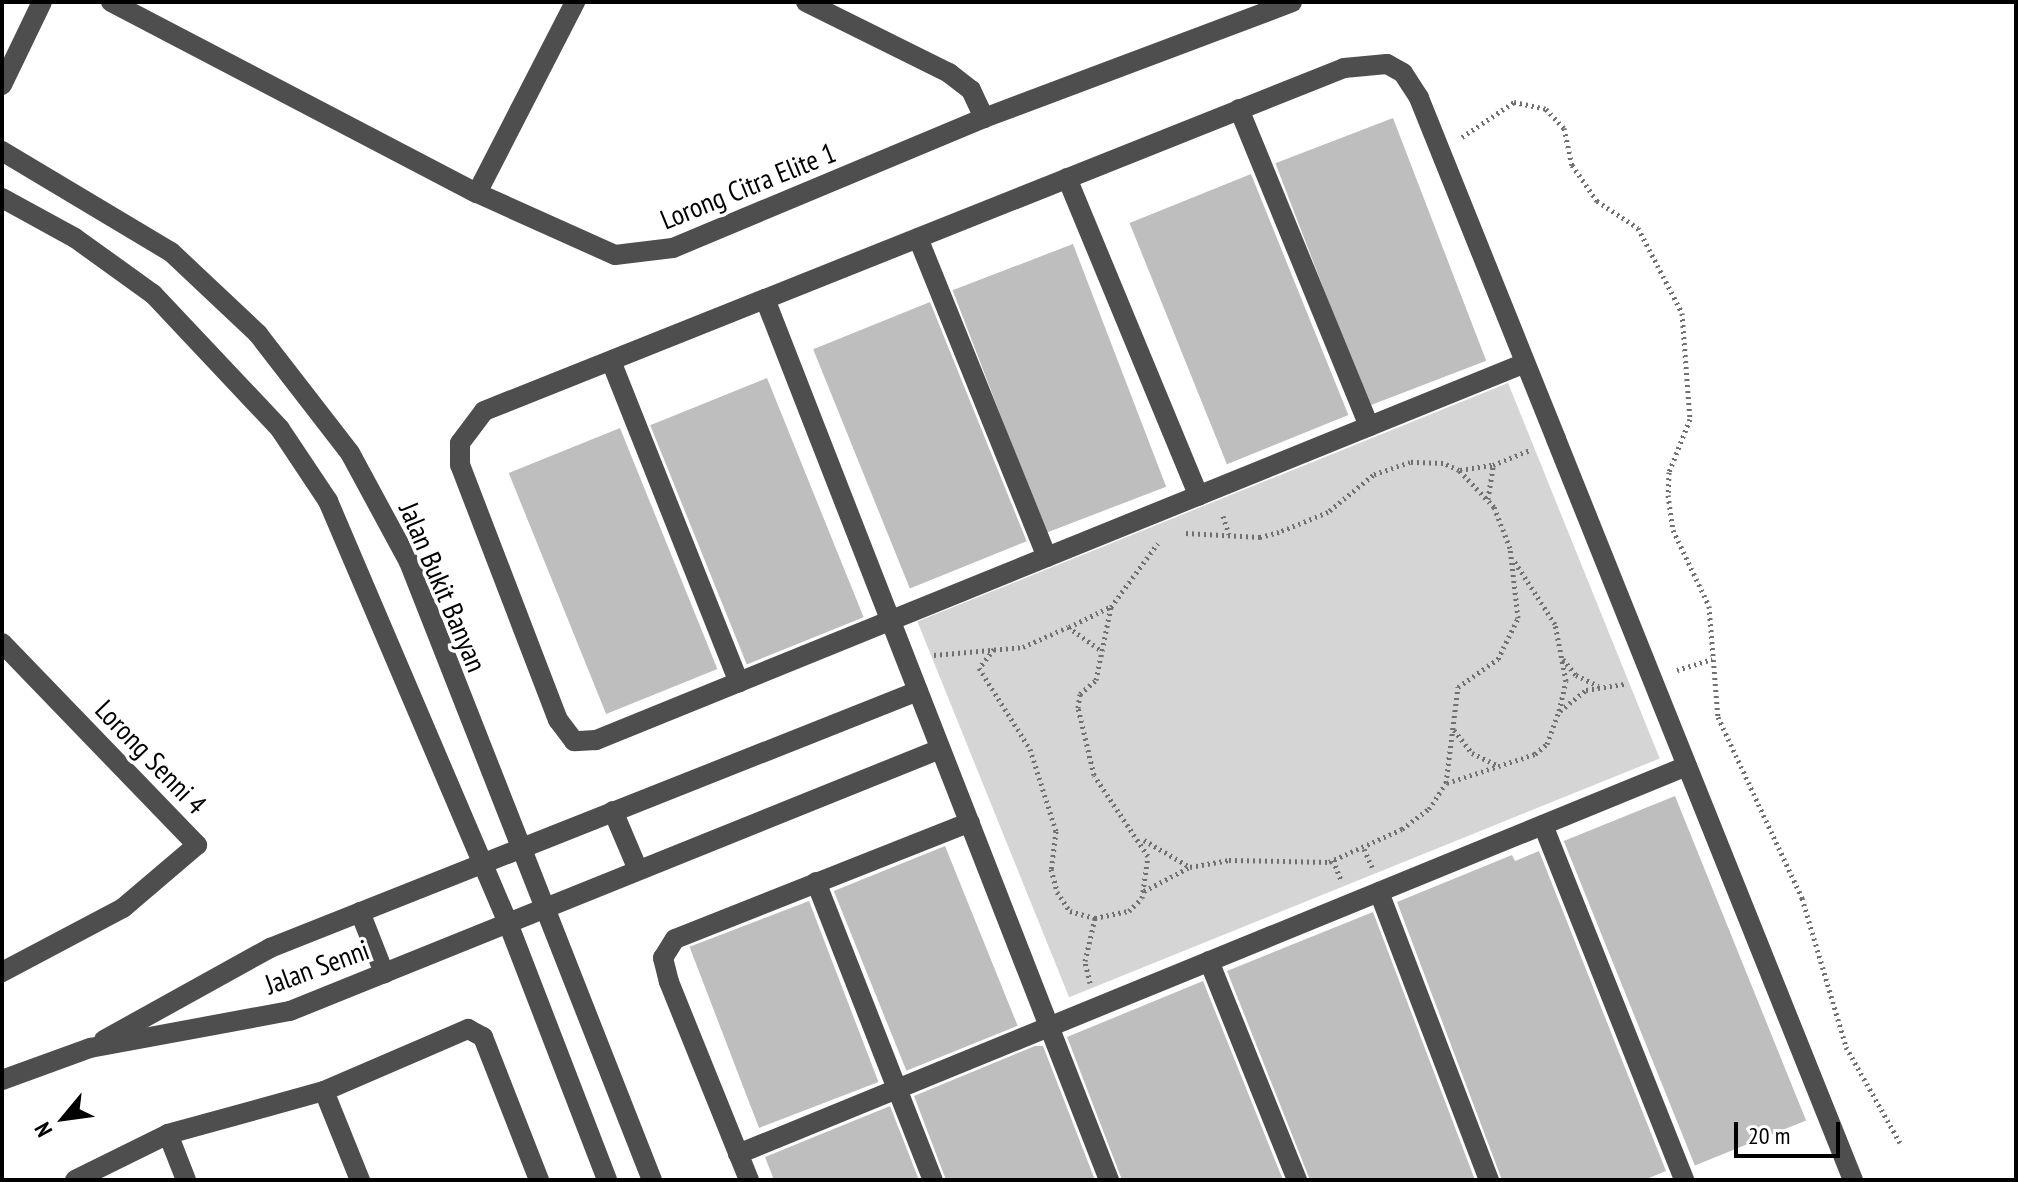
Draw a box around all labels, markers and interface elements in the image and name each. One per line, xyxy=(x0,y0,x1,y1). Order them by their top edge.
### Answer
street label: Lorong Citra Elite 1 xyxy=(655,136,841,236)
street label: Jalan Bukit Banyan xyxy=(392,497,494,677)
street label: Lorong Senni 4 xyxy=(88,693,214,821)
street label: Jalan Senni xyxy=(260,933,374,1001)
north arrow xyxy=(24,1078,104,1158)
scale bar xyxy=(1738,1106,1844,1156)
text: N xyxy=(28,1118,58,1142)
text: 20 m xyxy=(1748,1120,1790,1151)

